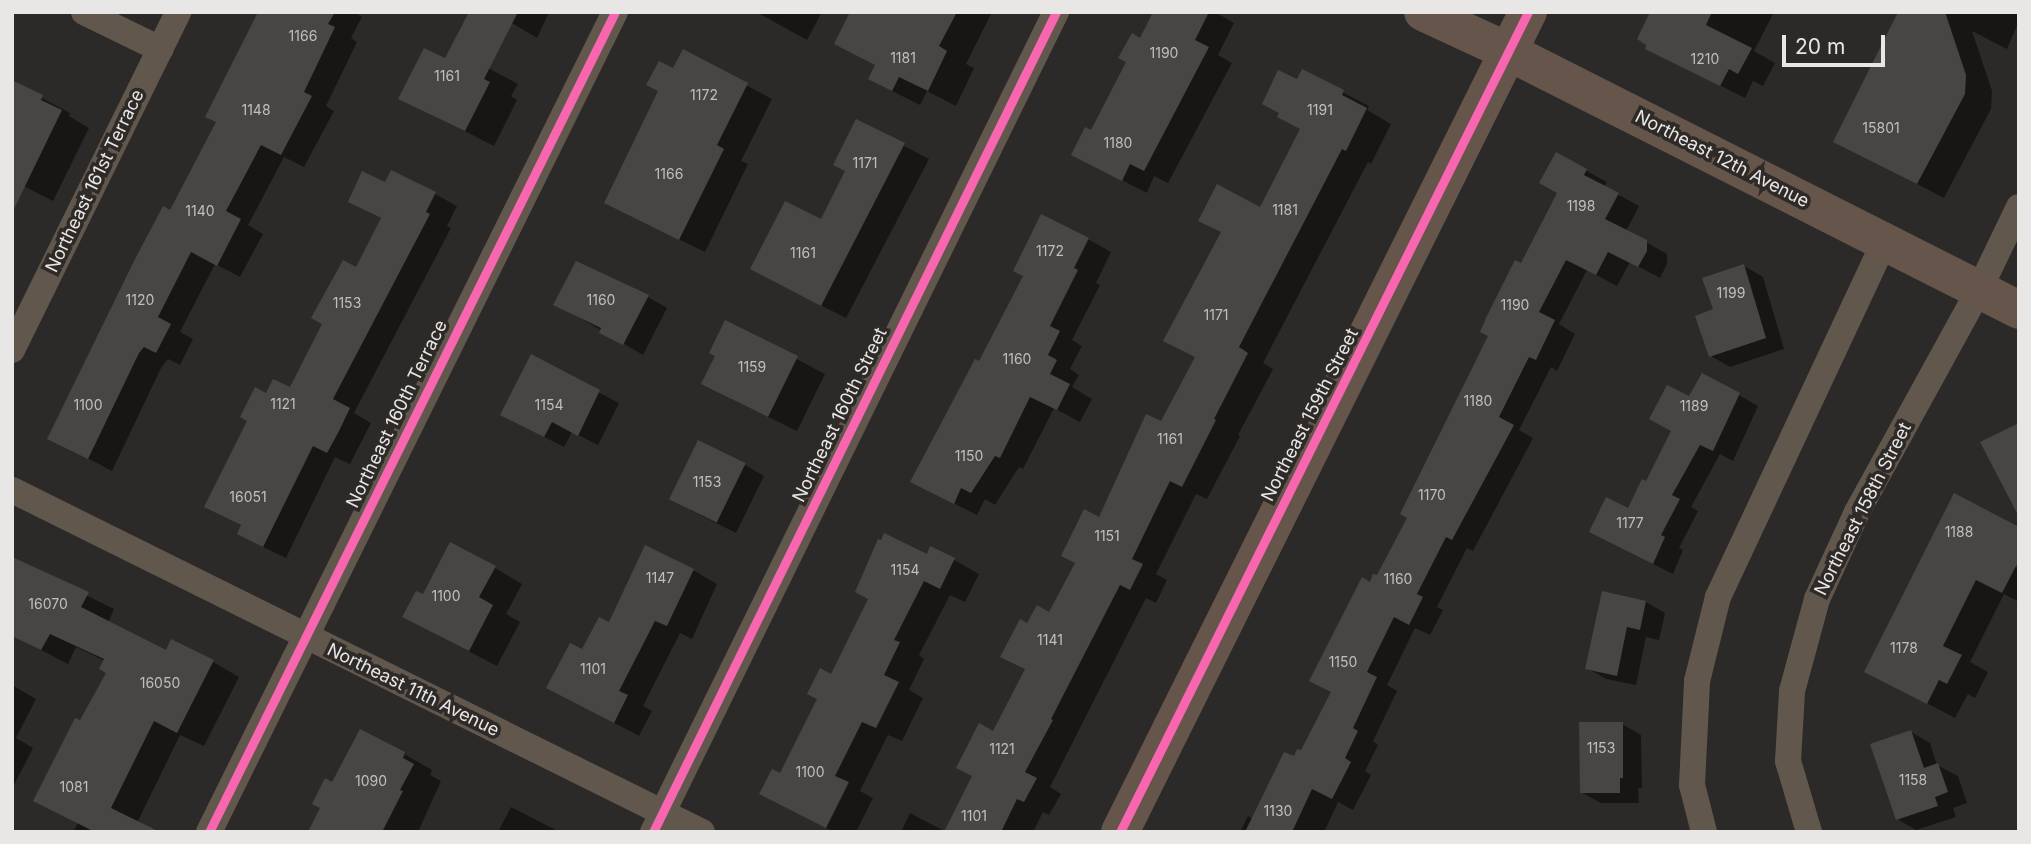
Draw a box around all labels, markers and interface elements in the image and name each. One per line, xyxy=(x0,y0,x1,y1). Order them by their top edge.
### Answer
scale bar xyxy=(1786,21,1889,65)
house number: 1166 xyxy=(289,28,317,44)
text: 20 m xyxy=(1795,34,1845,59)
house number: 1190 xyxy=(1150,45,1178,61)
house number: 1181 xyxy=(890,50,916,66)
house number: 1210 xyxy=(1691,51,1719,67)
house number: 1161 xyxy=(434,68,460,84)
street label: Northeast 161st Terrace xyxy=(41,86,149,276)
house number: 1172 xyxy=(690,87,718,103)
house number: 1148 xyxy=(241,102,271,118)
house number: 1191 xyxy=(1307,102,1333,118)
street label: Northeast 12th Avenue xyxy=(1631,106,1813,212)
house number: 15801 xyxy=(1862,120,1900,136)
house number: 1180 xyxy=(1104,135,1132,151)
house number: 1171 xyxy=(852,155,878,171)
house number: 1166 xyxy=(655,166,683,182)
house number: 1198 xyxy=(1567,198,1595,214)
house number: 1181 xyxy=(1272,202,1298,218)
house number: 1140 xyxy=(185,203,215,219)
house number: 1172 xyxy=(1036,243,1064,259)
house number: 1161 xyxy=(790,245,816,261)
house number: 1199 xyxy=(1717,285,1745,301)
house number: 1120 xyxy=(126,292,154,308)
house number: 1160 xyxy=(587,292,615,308)
house number: 1153 xyxy=(333,295,361,311)
house number: 1190 xyxy=(1501,297,1529,313)
house number: 1171 xyxy=(1203,307,1229,323)
street label: Northeast 160th Terrace xyxy=(342,317,452,511)
street label: Northeast 160th Street xyxy=(788,324,892,506)
street label: Northeast 159th Street xyxy=(1257,325,1363,505)
house number: 1160 xyxy=(1003,351,1031,367)
house number: 1159 xyxy=(738,359,766,375)
house number: 1180 xyxy=(1464,393,1492,409)
house number: 1121 xyxy=(270,396,296,412)
house number: 1100 xyxy=(73,397,103,413)
house number: 1154 xyxy=(535,397,563,413)
house number: 1189 xyxy=(1680,398,1708,414)
street label: Northeast 158th Street xyxy=(1810,419,1916,599)
house number: 1161 xyxy=(1157,431,1183,447)
house number: 1150 xyxy=(955,448,983,464)
house number: 1153 xyxy=(693,474,721,490)
house number: 1170 xyxy=(1418,487,1446,503)
house number: 16051 xyxy=(229,489,267,505)
house number: 1177 xyxy=(1616,515,1644,531)
house number: 1188 xyxy=(1945,524,1973,540)
house number: 1151 xyxy=(1094,528,1120,544)
house number: 1154 xyxy=(891,562,919,578)
house number: 1147 xyxy=(646,570,674,586)
house number: 1160 xyxy=(1384,571,1412,587)
house number: 1100 xyxy=(431,588,461,604)
house number: 16070 xyxy=(28,596,68,612)
house number: 1141 xyxy=(1037,632,1063,648)
street label: Northeast 11th Avenue xyxy=(323,639,503,741)
house number: 1178 xyxy=(1890,640,1918,656)
house number: 1150 xyxy=(1329,654,1357,670)
house number: 1101 xyxy=(580,661,606,677)
house number: 16050 xyxy=(140,675,180,691)
house number: 1153 xyxy=(1587,740,1615,756)
house number: 1121 xyxy=(989,741,1015,757)
house number: 1100 xyxy=(795,764,825,780)
house number: 1158 xyxy=(1899,772,1927,788)
house number: 1090 xyxy=(355,773,387,789)
house number: 1081 xyxy=(60,779,88,795)
house number: 1130 xyxy=(1264,803,1292,819)
house number: 1101 xyxy=(961,808,987,824)

